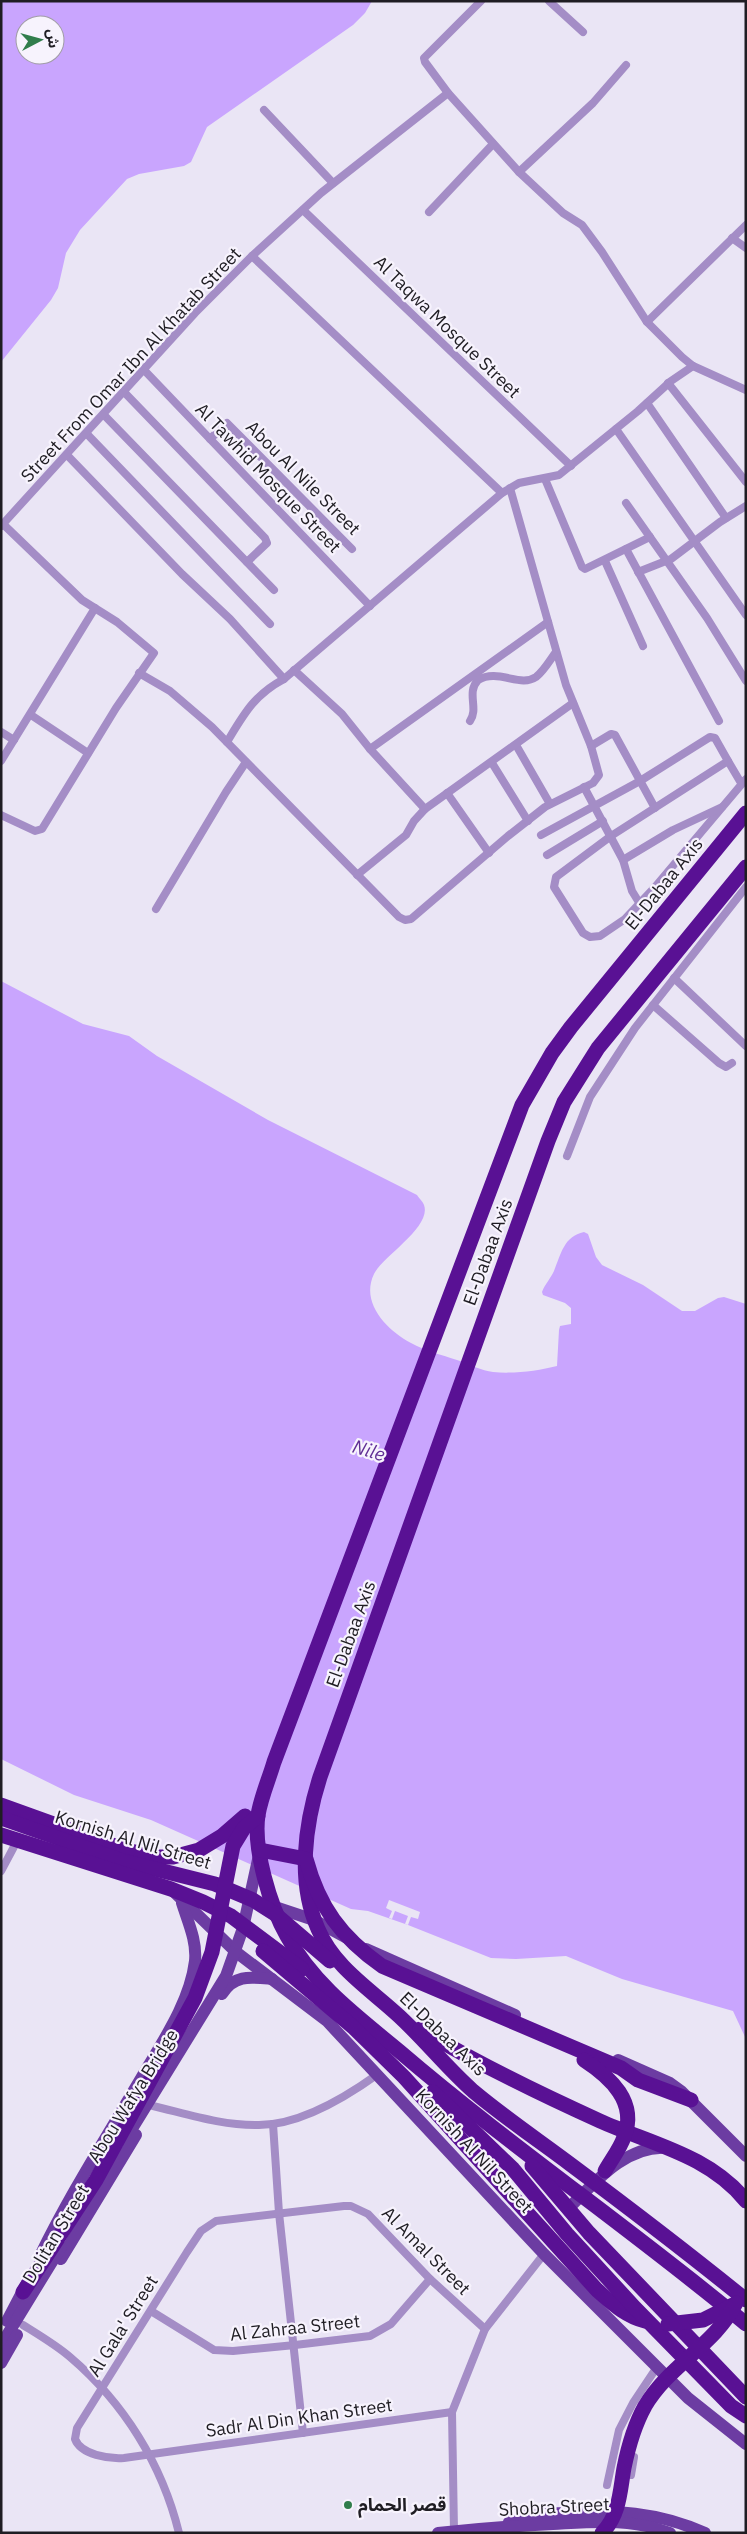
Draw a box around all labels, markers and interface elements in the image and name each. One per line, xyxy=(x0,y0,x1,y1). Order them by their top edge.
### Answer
north arrow xyxy=(15,15,65,65)
text: ش xyxy=(43,28,63,49)
street label: Street From Omar Ibn Al Khatab Street xyxy=(16,242,246,487)
street label: Al Taqwa Mosque Street xyxy=(369,251,525,403)
street label: Al Tawhid Mosque Street xyxy=(191,398,346,558)
street label: Abou Al Nile Street xyxy=(241,415,366,540)
street label: El-Dabaa Axis xyxy=(619,833,708,934)
street label: El-Dabaa Axis xyxy=(458,1195,517,1308)
water label: Nile xyxy=(350,1434,388,1466)
street label: El-Dabaa Axis xyxy=(321,1577,380,1690)
street label: Kornish Al Nil Street xyxy=(52,1805,214,1874)
street label: El-Dabaa Axis xyxy=(395,1986,492,2081)
street label: Abou Wafya Bridge xyxy=(82,2025,183,2167)
street label: Kornish Al Nil Street xyxy=(411,2084,538,2218)
street label: Dolitan Street xyxy=(17,2180,94,2287)
street label: Al Amal Street xyxy=(377,2201,476,2300)
street label: Al Gala' Street xyxy=(82,2271,163,2381)
street label: Al Zahraa Street xyxy=(229,2309,361,2346)
street label: Sadr Al Din Khan Street xyxy=(204,2393,394,2442)
street label: Shobra Street xyxy=(498,2492,610,2521)
place label: قصر الحمام xyxy=(358,2493,446,2518)
marker: قصر الحمام xyxy=(342,2499,354,2511)

